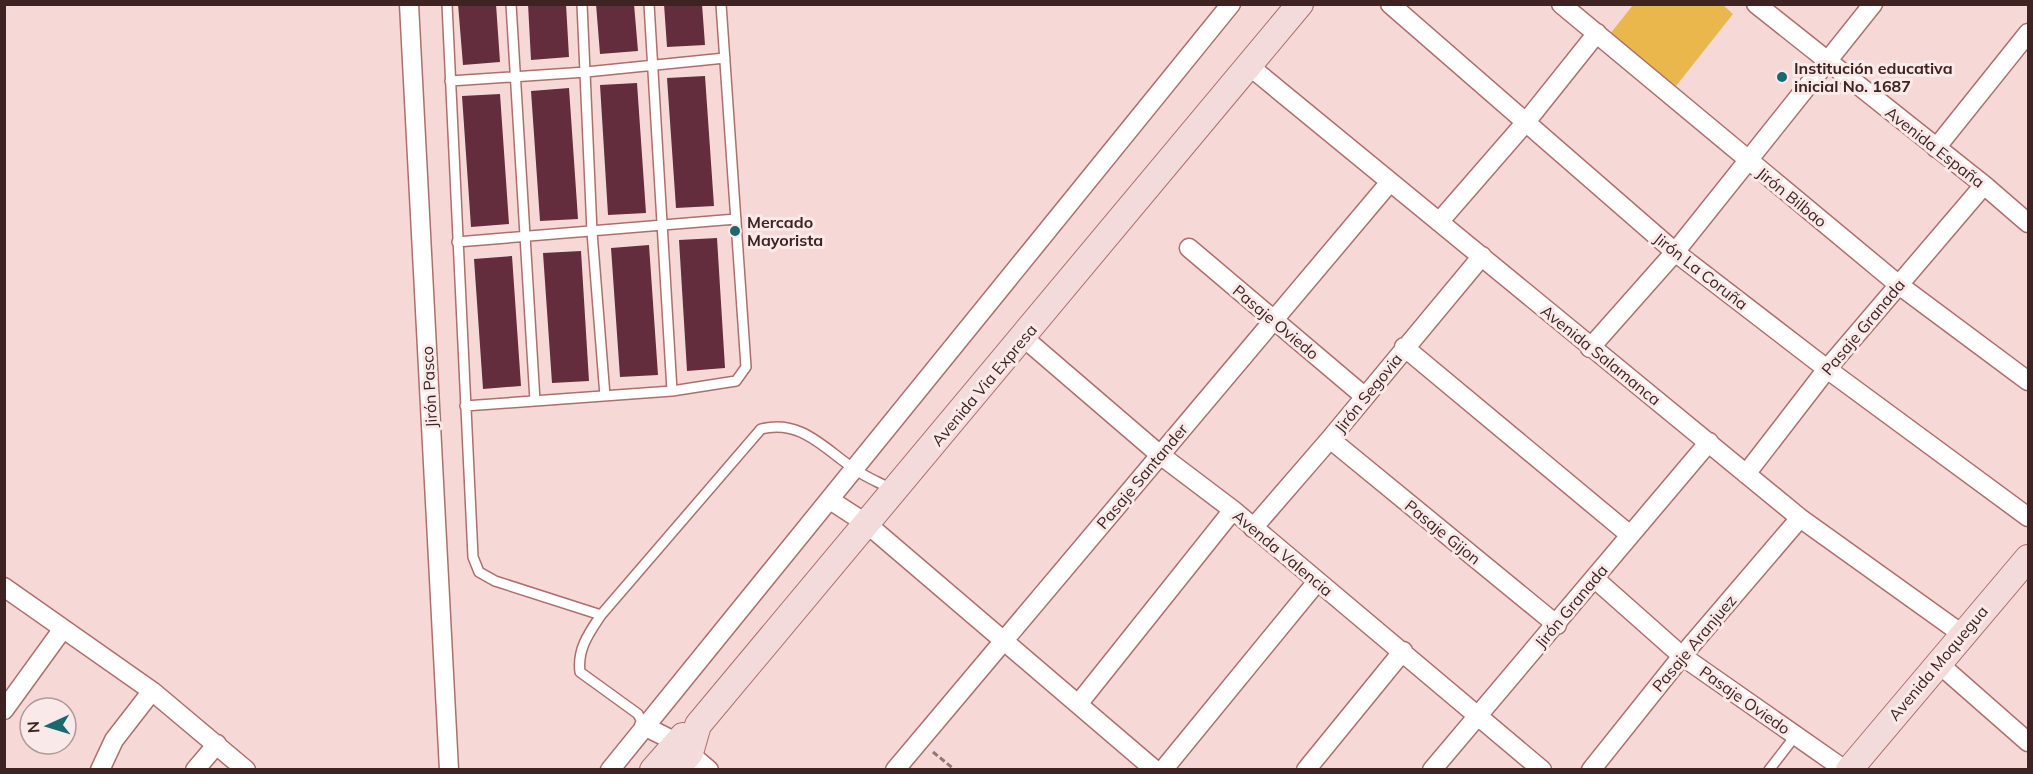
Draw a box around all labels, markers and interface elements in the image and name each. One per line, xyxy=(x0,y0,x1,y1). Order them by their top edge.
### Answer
place label: Institución educativa inicial No. 1687 xyxy=(1794,58,1953,96)
marker: Institución educativa inicial No. 1687 xyxy=(1775,70,1789,84)
street label: Avenida España xyxy=(1881,102,1989,192)
street label: Jirón Bilbao xyxy=(1753,163,1831,231)
place label: Mercado Mayorista xyxy=(747,212,823,250)
marker: Mercado Mayorista xyxy=(728,224,742,238)
street label: Jirón La Coruña xyxy=(1650,228,1752,314)
street label: Pasaje Granada xyxy=(1817,275,1909,379)
street label: Pasaje Oviedo xyxy=(1229,280,1323,364)
street label: Avenida Salamanca xyxy=(1537,301,1665,409)
street label: Avenida Via Expresa xyxy=(927,320,1041,450)
street label: Jirón Pasco xyxy=(417,346,441,428)
street label: Jirón Segovia xyxy=(1330,349,1406,437)
street label: Pasaje Santander xyxy=(1092,419,1192,533)
street label: Pasaje Gijon xyxy=(1401,495,1485,569)
street label: Avenda Valencia xyxy=(1229,505,1337,601)
street label: Jirón Granada xyxy=(1530,560,1612,652)
street label: Pasaje Aranjuez xyxy=(1648,590,1740,696)
street label: Avenida Moquegua xyxy=(1884,601,1992,725)
street label: Pasaje Oviedo xyxy=(1696,661,1794,739)
north arrow xyxy=(18,696,78,756)
text: N xyxy=(23,720,43,734)

